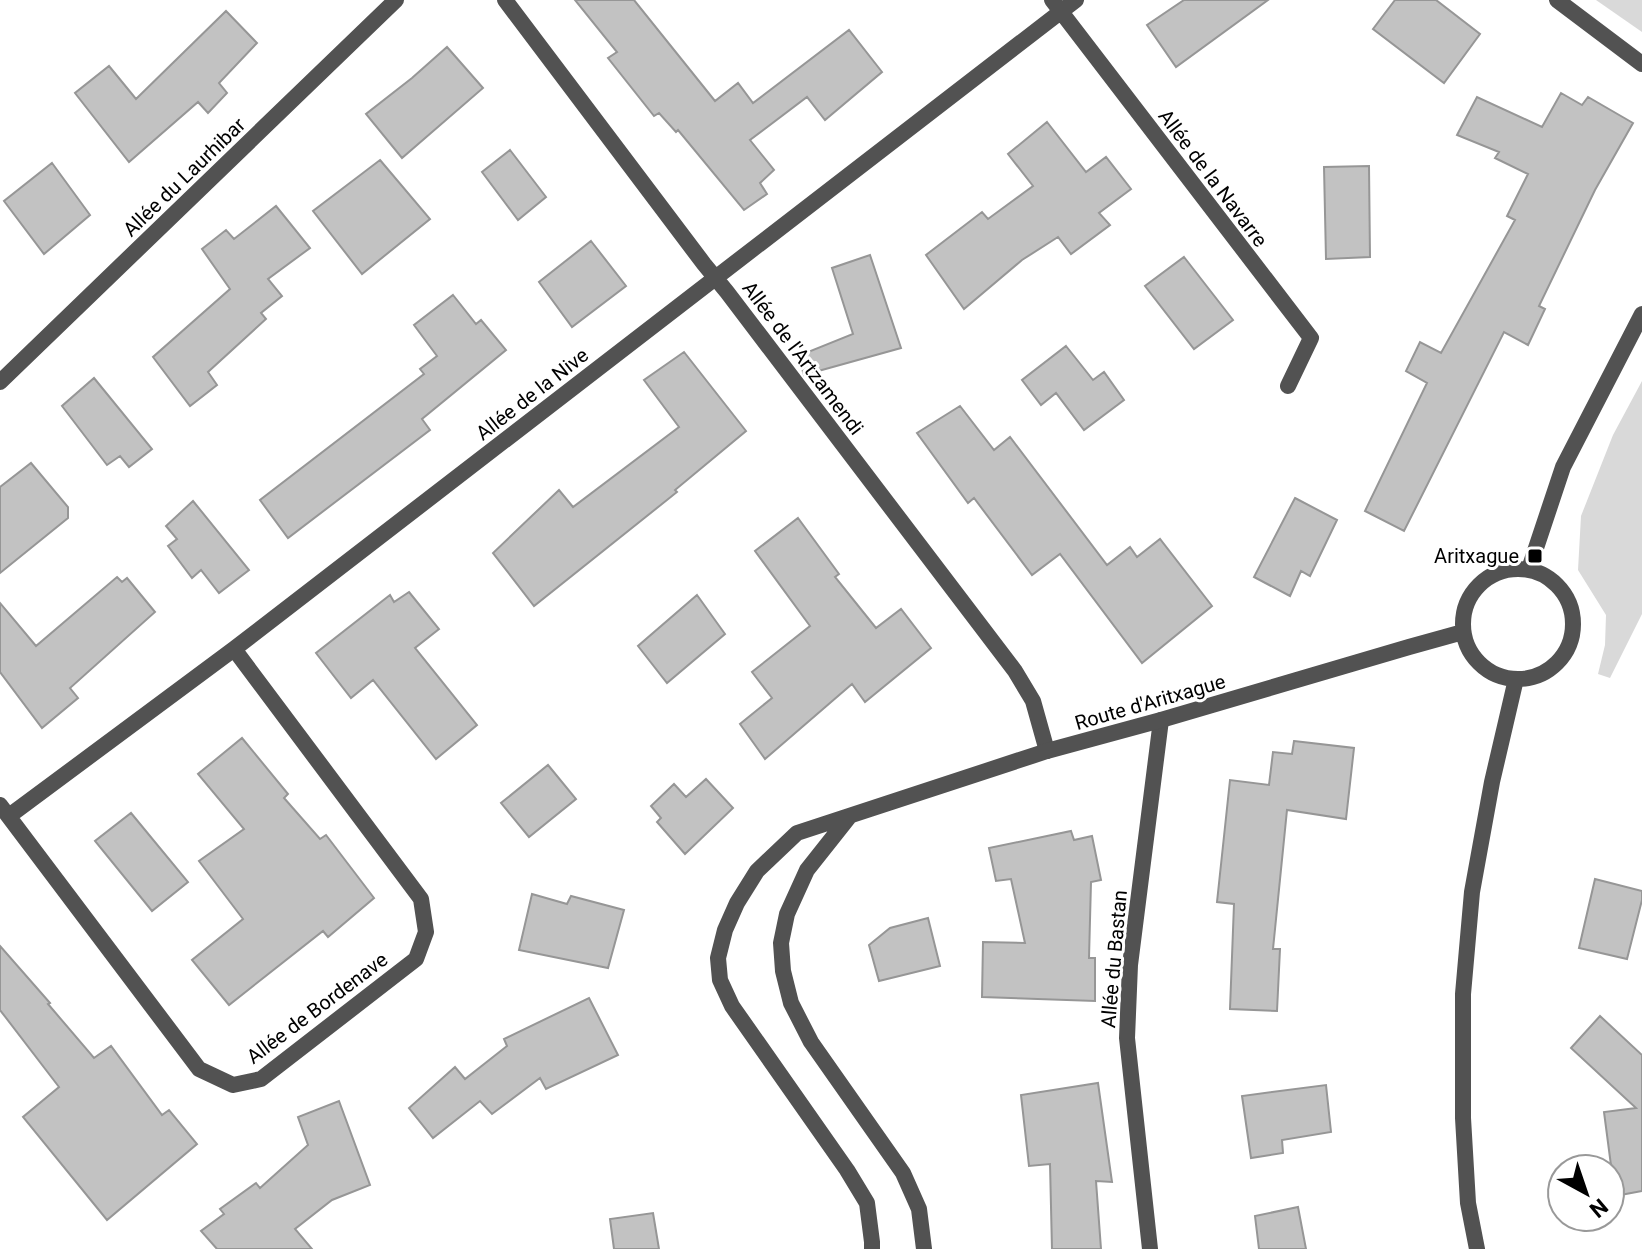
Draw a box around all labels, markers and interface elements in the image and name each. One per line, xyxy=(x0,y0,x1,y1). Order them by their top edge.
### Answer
street label: Allée de la Navarre xyxy=(1153,105,1273,251)
street label: Allée du Laurhibar xyxy=(118,112,250,241)
street label: Allée de l'Artzamendi xyxy=(737,277,869,439)
street label: Allée de la Nive xyxy=(471,343,593,445)
place label: Aritxague xyxy=(1434,544,1519,568)
marker: Aritxague xyxy=(1526,547,1544,565)
street label: Route d'Aritxague xyxy=(1072,669,1228,735)
street label: Allée du Bastan xyxy=(1096,889,1132,1029)
street label: Allée de Bordenave xyxy=(242,947,392,1069)
north arrow xyxy=(1546,1153,1626,1233)
text: N xyxy=(1585,1193,1613,1223)

